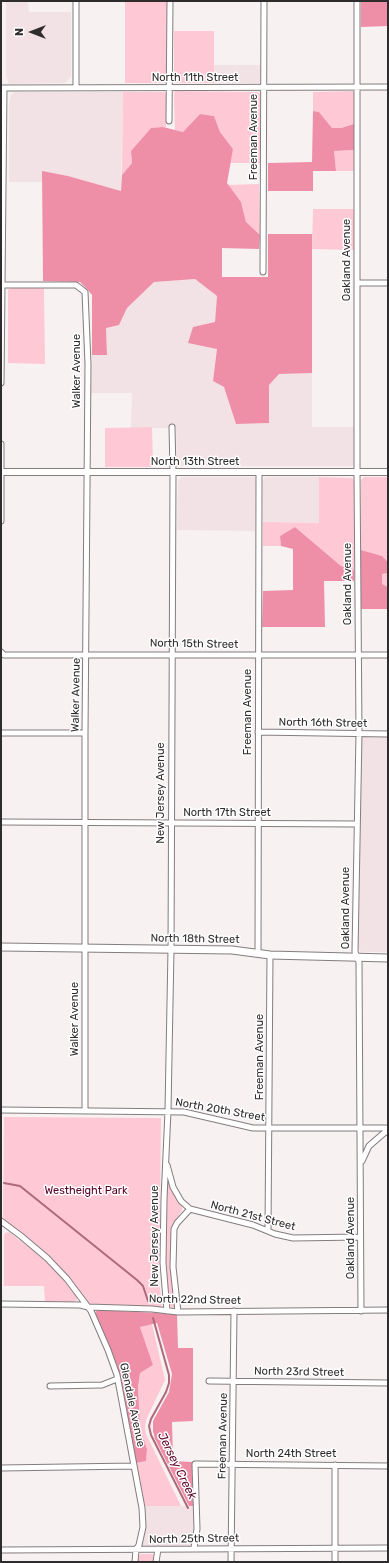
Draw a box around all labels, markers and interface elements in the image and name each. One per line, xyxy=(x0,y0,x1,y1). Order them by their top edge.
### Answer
north arrow xyxy=(12,12,52,52)
text: N xyxy=(13,28,26,36)
street label: North 11th Street xyxy=(152,71,238,85)
street label: Freeman Avenue xyxy=(247,94,261,180)
street label: Oakland Avenue xyxy=(340,219,354,301)
street label: Walker Avenue xyxy=(70,334,84,408)
street label: North 13th Street xyxy=(151,455,239,469)
street label: Oakland Avenue xyxy=(341,543,355,625)
street label: North 15th Street xyxy=(150,637,238,651)
street label: Walker Avenue xyxy=(69,658,83,732)
street label: Freeman Avenue xyxy=(241,669,255,755)
street label: North 16th Street xyxy=(279,716,367,730)
street label: New Jersey Avenue xyxy=(154,742,168,844)
street label: North 17th Street xyxy=(183,806,271,820)
street label: Oakland Avenue xyxy=(339,867,353,949)
street label: North 18th Street xyxy=(150,932,240,946)
street label: Walker Avenue xyxy=(68,982,82,1056)
street label: Freeman Avenue xyxy=(253,1014,267,1100)
street label: North 20th Street xyxy=(174,1096,266,1124)
park label: Westheight Park xyxy=(44,1184,128,1198)
street label: New Jersey Avenue xyxy=(148,1185,162,1287)
street label: Oakland Avenue xyxy=(344,1197,358,1279)
street label: North 21st Street xyxy=(209,1198,297,1234)
street label: North 22nd Street xyxy=(149,1293,241,1307)
street label: Glendale Avenue xyxy=(117,1362,147,1448)
street label: North 23rd Street xyxy=(254,1365,344,1379)
street label: Freeman Avenue xyxy=(216,1393,230,1479)
water label: Jersey Creek xyxy=(155,1430,199,1502)
street label: North 24th Street xyxy=(246,1447,336,1461)
street label: North 25th Street xyxy=(149,1532,239,1546)

